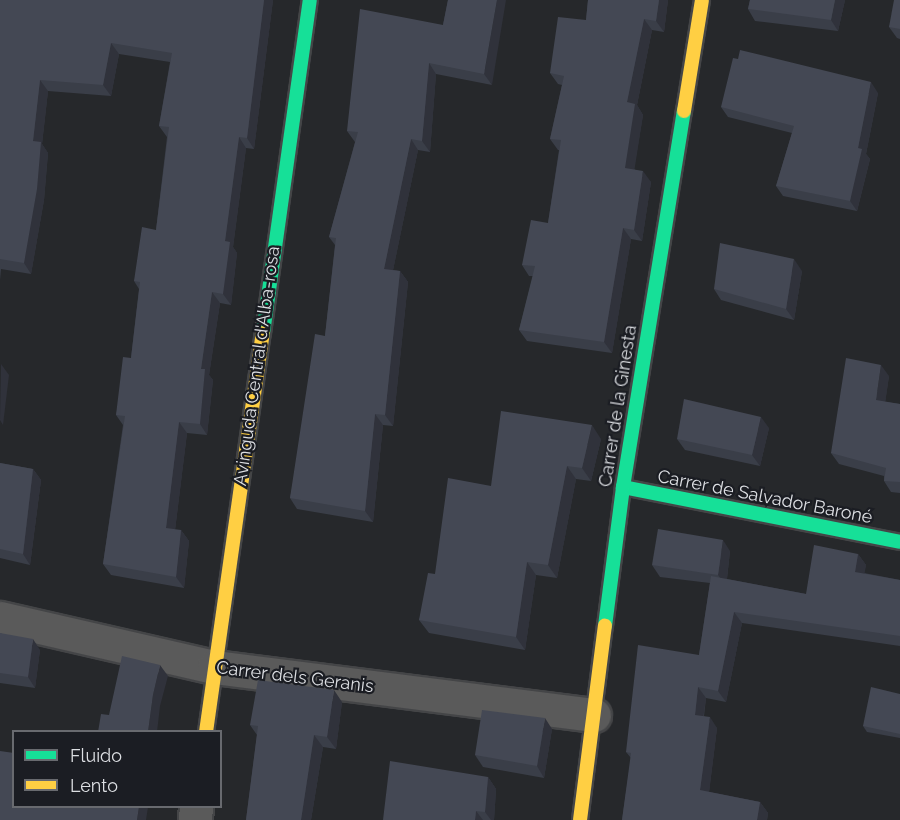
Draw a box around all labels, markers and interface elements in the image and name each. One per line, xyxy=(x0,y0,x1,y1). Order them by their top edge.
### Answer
street label: Avinguda Central d'Alba-rosa xyxy=(229,245,285,487)
street label: Carrer de la Ginesta xyxy=(595,323,641,489)
street label: Carrer de Salvador Baroné xyxy=(655,465,875,529)
street label: Carrer dels Geranis xyxy=(215,657,375,697)
legend xyxy=(12,730,222,808)
text: Fluido xyxy=(70,745,122,766)
text: Lento xyxy=(70,775,118,796)

